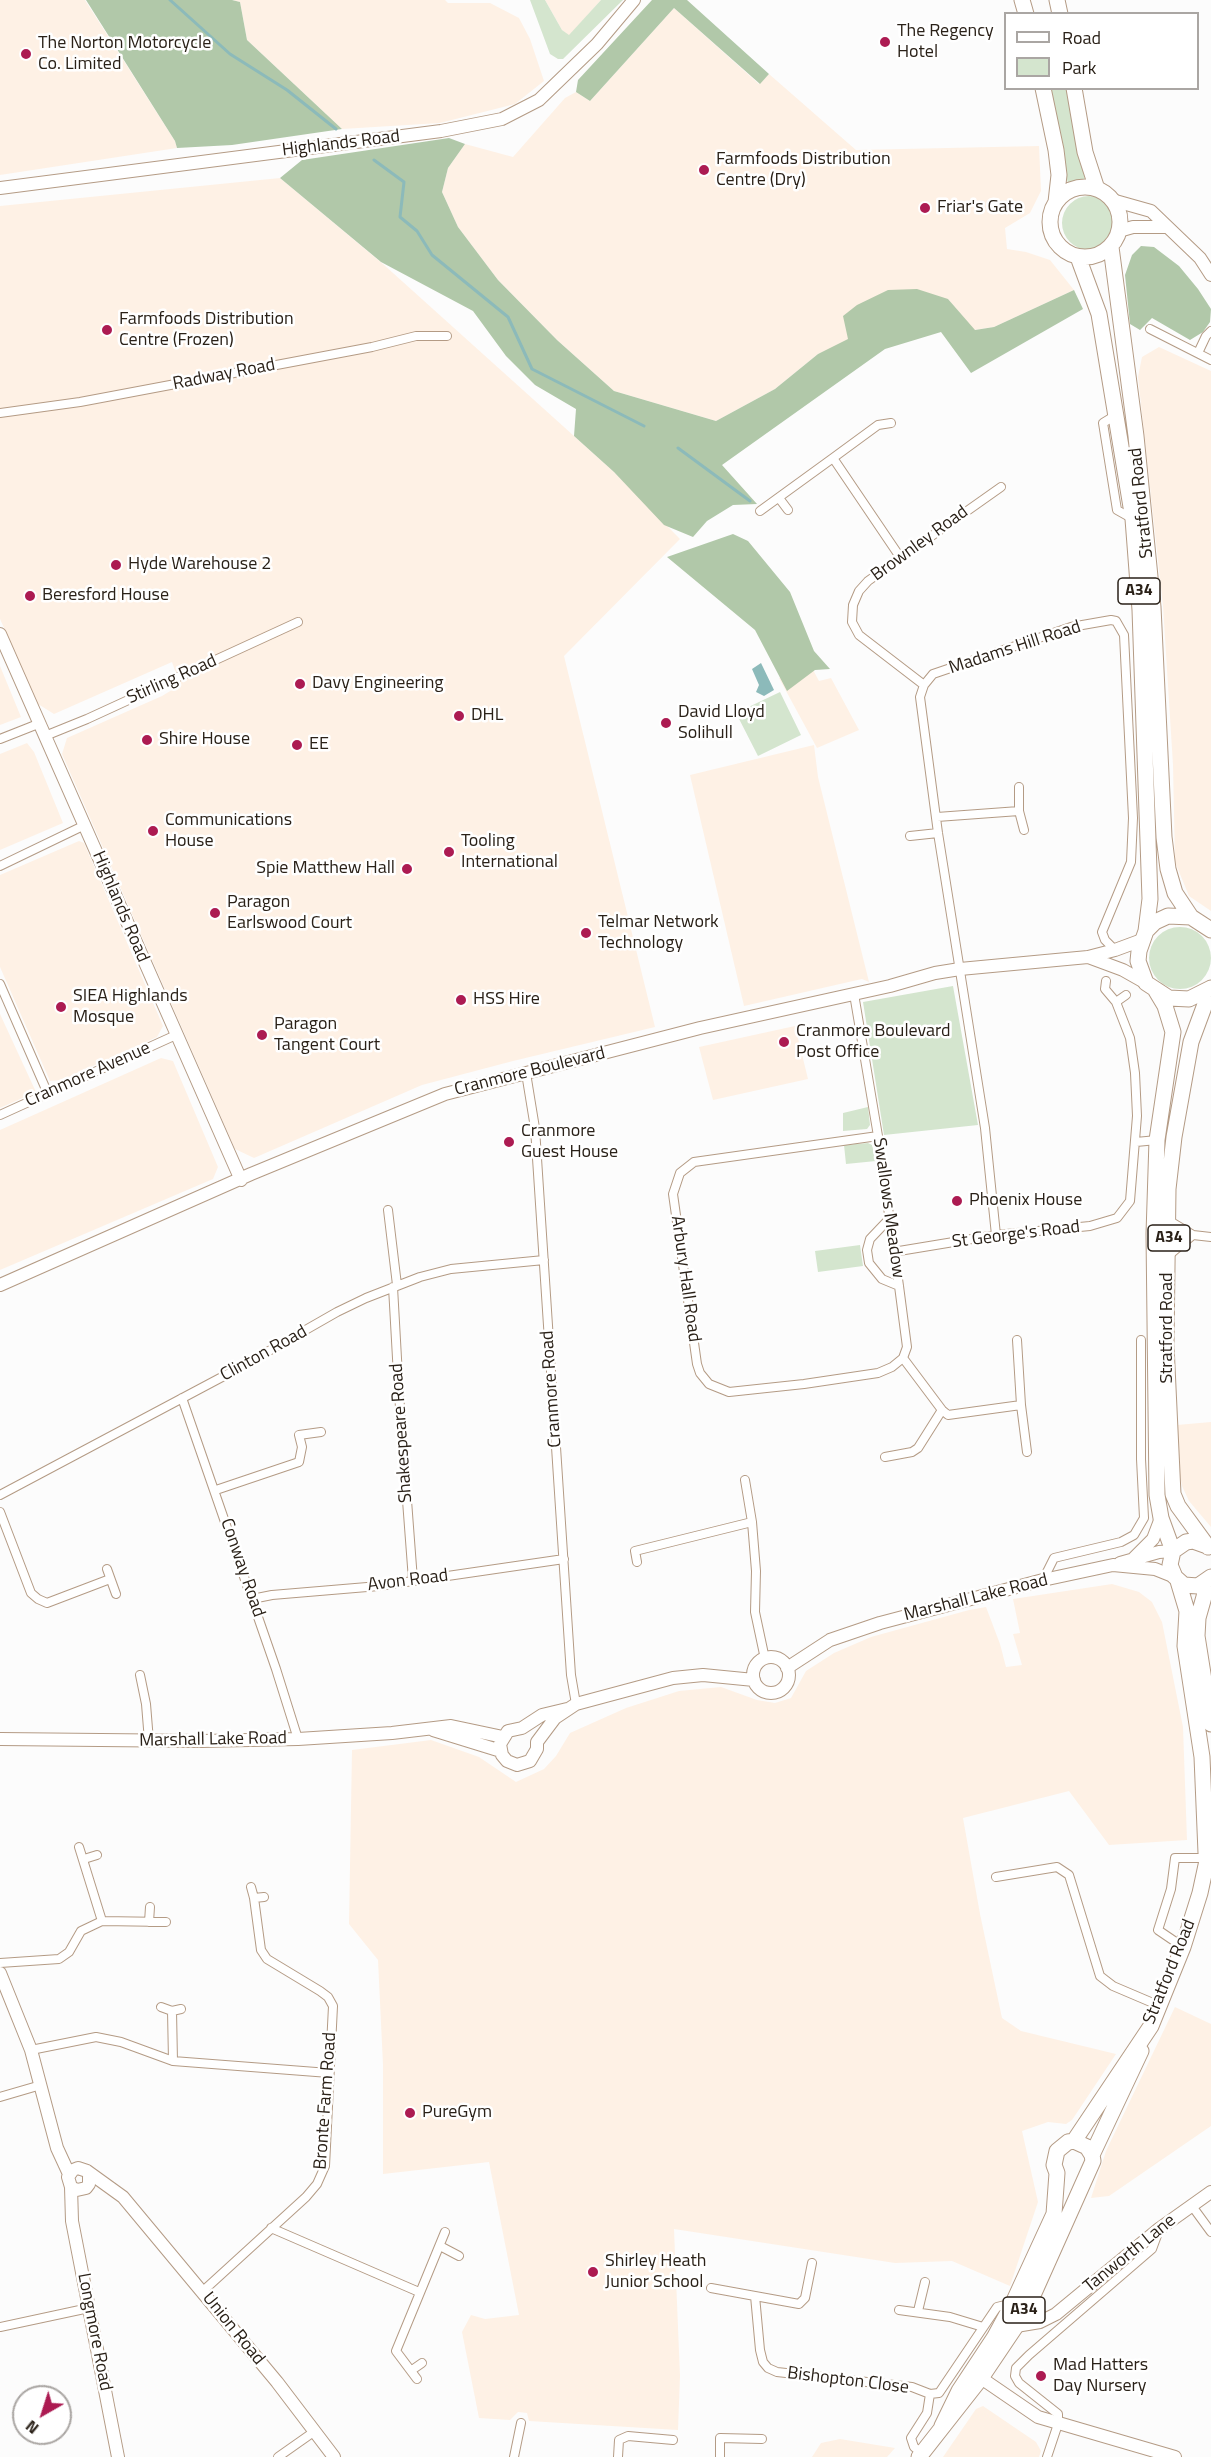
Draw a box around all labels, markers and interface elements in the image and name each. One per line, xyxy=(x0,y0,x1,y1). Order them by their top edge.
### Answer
legend xyxy=(1004,12,1199,90)
place label: The Regency Hotel xyxy=(897,21,994,63)
text: Road xyxy=(1062,24,1101,51)
place label: The Norton Motorcycle Co. Limited xyxy=(38,33,211,76)
marker: The Regency Hotel xyxy=(878,35,892,49)
marker: The Norton Motorcycle Co. Limited xyxy=(19,47,33,61)
text: Park xyxy=(1062,54,1096,81)
street label: Highlands Road xyxy=(281,126,401,162)
place label: Farmfoods Distribution Centre (Dry) xyxy=(716,149,891,192)
marker: Farmfoods Distribution Centre (Dry) xyxy=(697,163,711,177)
place label: Friar's Gate xyxy=(937,197,1023,219)
marker: Friar's Gate xyxy=(918,201,932,215)
place label: Farmfoods Distribution Centre (Frozen) xyxy=(119,309,294,352)
marker: Farmfoods Distribution Centre (Frozen) xyxy=(100,323,114,337)
street label: Radway Road xyxy=(171,354,277,396)
street label: Stratford Road xyxy=(1125,447,1159,559)
street label: Brownley Road xyxy=(867,502,973,586)
place label: Hyde Warehouse 2 xyxy=(128,554,271,576)
marker: Hyde Warehouse 2 xyxy=(109,558,123,572)
road number: A34 xyxy=(1118,578,1160,604)
place label: Beresford House xyxy=(42,585,169,607)
marker: Beresford House xyxy=(23,589,37,603)
street label: Madams Hill Road xyxy=(946,617,1084,679)
street label: Stirling Road xyxy=(124,651,220,709)
place label: Davy Engineering xyxy=(312,673,444,695)
marker: Davy Engineering xyxy=(293,677,307,691)
place label: David Lloyd Solihull xyxy=(678,702,765,744)
place label: DHL xyxy=(471,705,503,727)
marker: DHL xyxy=(452,709,466,723)
marker: David Lloyd Solihull xyxy=(659,716,673,730)
place label: Shire House xyxy=(159,729,250,751)
marker: Shire House xyxy=(140,733,154,747)
place label: EE xyxy=(309,734,329,756)
marker: EE xyxy=(290,738,304,752)
place label: Communications House xyxy=(165,810,292,852)
marker: Communications House xyxy=(146,824,160,838)
place label: Tooling International xyxy=(461,831,558,874)
marker: Tooling International xyxy=(442,845,456,859)
street label: Highlands Road xyxy=(87,848,153,966)
place label: Spie Matthew Hall xyxy=(256,858,395,880)
marker: Spie Matthew Hall xyxy=(400,862,414,876)
place label: Paragon Earlswood Court xyxy=(227,892,352,934)
marker: Paragon Earlswood Court xyxy=(208,906,222,920)
place label: Telmar Network Technology xyxy=(598,912,719,954)
marker: Telmar Network Technology xyxy=(579,926,593,940)
place label: SIEA Highlands Mosque xyxy=(73,986,188,1028)
place label: HSS Hire xyxy=(473,989,540,1011)
marker: HSS Hire xyxy=(454,993,468,1007)
marker: SIEA Highlands Mosque xyxy=(54,1000,68,1014)
place label: Paragon Tangent Court xyxy=(274,1014,380,1056)
place label: Cranmore Boulevard Post Office xyxy=(796,1021,951,1064)
marker: Paragon Tangent Court xyxy=(255,1028,269,1042)
marker: Cranmore Boulevard Post Office xyxy=(777,1035,791,1049)
street label: Cranmore Avenue xyxy=(22,1038,154,1112)
street label: Cranmore Boulevard xyxy=(452,1043,608,1101)
place label: Cranmore Guest House xyxy=(521,1121,618,1164)
marker: Cranmore Guest House xyxy=(502,1135,516,1149)
street label: Swallows Meadow xyxy=(867,1136,909,1280)
place label: Phoenix House xyxy=(969,1190,1082,1212)
marker: Phoenix House xyxy=(950,1194,964,1208)
street label: Arbury Hall Road xyxy=(665,1214,705,1344)
street label: St George's Road xyxy=(951,1216,1081,1254)
road number: A34 xyxy=(1148,1225,1190,1251)
street label: Stratford Road xyxy=(1157,1272,1179,1384)
street label: Clinton Road xyxy=(217,1321,311,1387)
street label: Cranmore Road xyxy=(537,1330,567,1448)
street label: Shakespeare Road xyxy=(386,1362,418,1504)
street label: Conway Road xyxy=(215,1516,269,1620)
street label: Avon Road xyxy=(366,1565,450,1597)
street label: Marshall Lake Road xyxy=(902,1570,1050,1626)
street label: Marshall Lake Road xyxy=(139,1728,287,1752)
street label: Stratford Road xyxy=(1139,1916,1201,2028)
street label: Bronte Farm Road xyxy=(310,2032,342,2170)
place label: PureGym xyxy=(422,2102,492,2124)
marker: PureGym xyxy=(403,2106,417,2120)
street label: Tanworth Lane xyxy=(1080,2210,1180,2298)
place label: Shirley Heath Junior School xyxy=(605,2251,706,2294)
marker: Shirley Heath Junior School xyxy=(586,2265,600,2279)
street label: Longmore Road xyxy=(72,2271,116,2393)
street label: Union Road xyxy=(197,2288,269,2370)
road number: A34 xyxy=(1003,2297,1045,2323)
place label: Mad Hatters Day Nursery xyxy=(1053,2355,1148,2398)
street label: Bishopton Close xyxy=(786,2363,910,2399)
marker: Mad Hatters Day Nursery xyxy=(1034,2369,1048,2383)
north arrow xyxy=(12,2385,72,2445)
text: N xyxy=(20,2415,44,2440)

